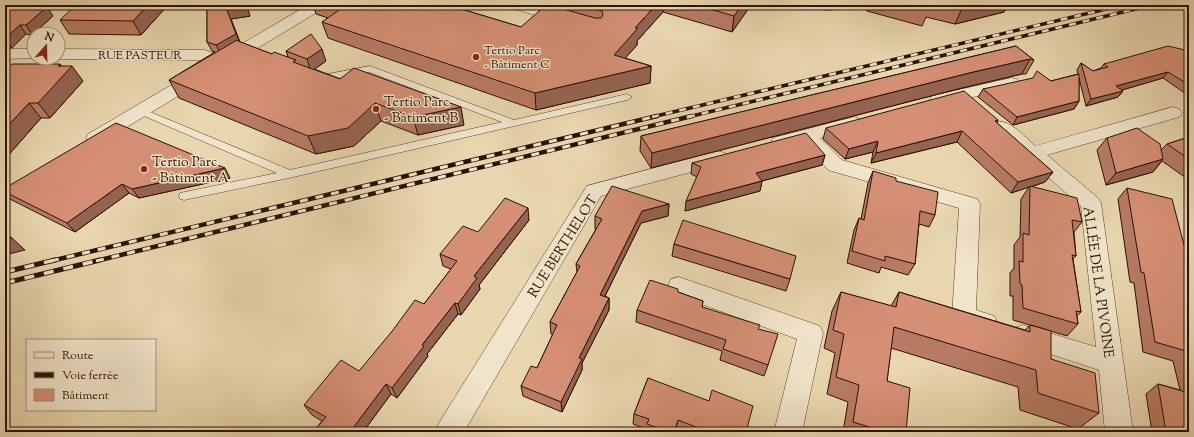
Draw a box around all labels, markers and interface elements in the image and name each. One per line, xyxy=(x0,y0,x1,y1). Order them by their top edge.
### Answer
north arrow xyxy=(26,26,66,66)
text: N xyxy=(41,28,56,47)
place label: Tertio Parc - Bâtiment C xyxy=(484,42,550,74)
street label: RUE PASTEUR xyxy=(98,47,182,65)
marker: Tertio Parc - Bâtiment C xyxy=(471,52,481,62)
place label: Tertio Parc - Bâtiment B xyxy=(384,93,459,129)
marker: Tertio Parc - Bâtiment B xyxy=(371,104,381,114)
place label: Tertio Parc - Bâtiment A xyxy=(152,153,230,189)
marker: Tertio Parc - Bâtiment A xyxy=(139,164,149,174)
street label: RUE BERTHELOT xyxy=(524,192,603,302)
street label: ALLÉE DE LA PIVOINE xyxy=(1076,205,1118,360)
legend xyxy=(26,339,156,411)
text: Route xyxy=(62,347,94,365)
text: Voie ferrée xyxy=(62,367,119,385)
text: Bâtiment xyxy=(62,387,109,405)

